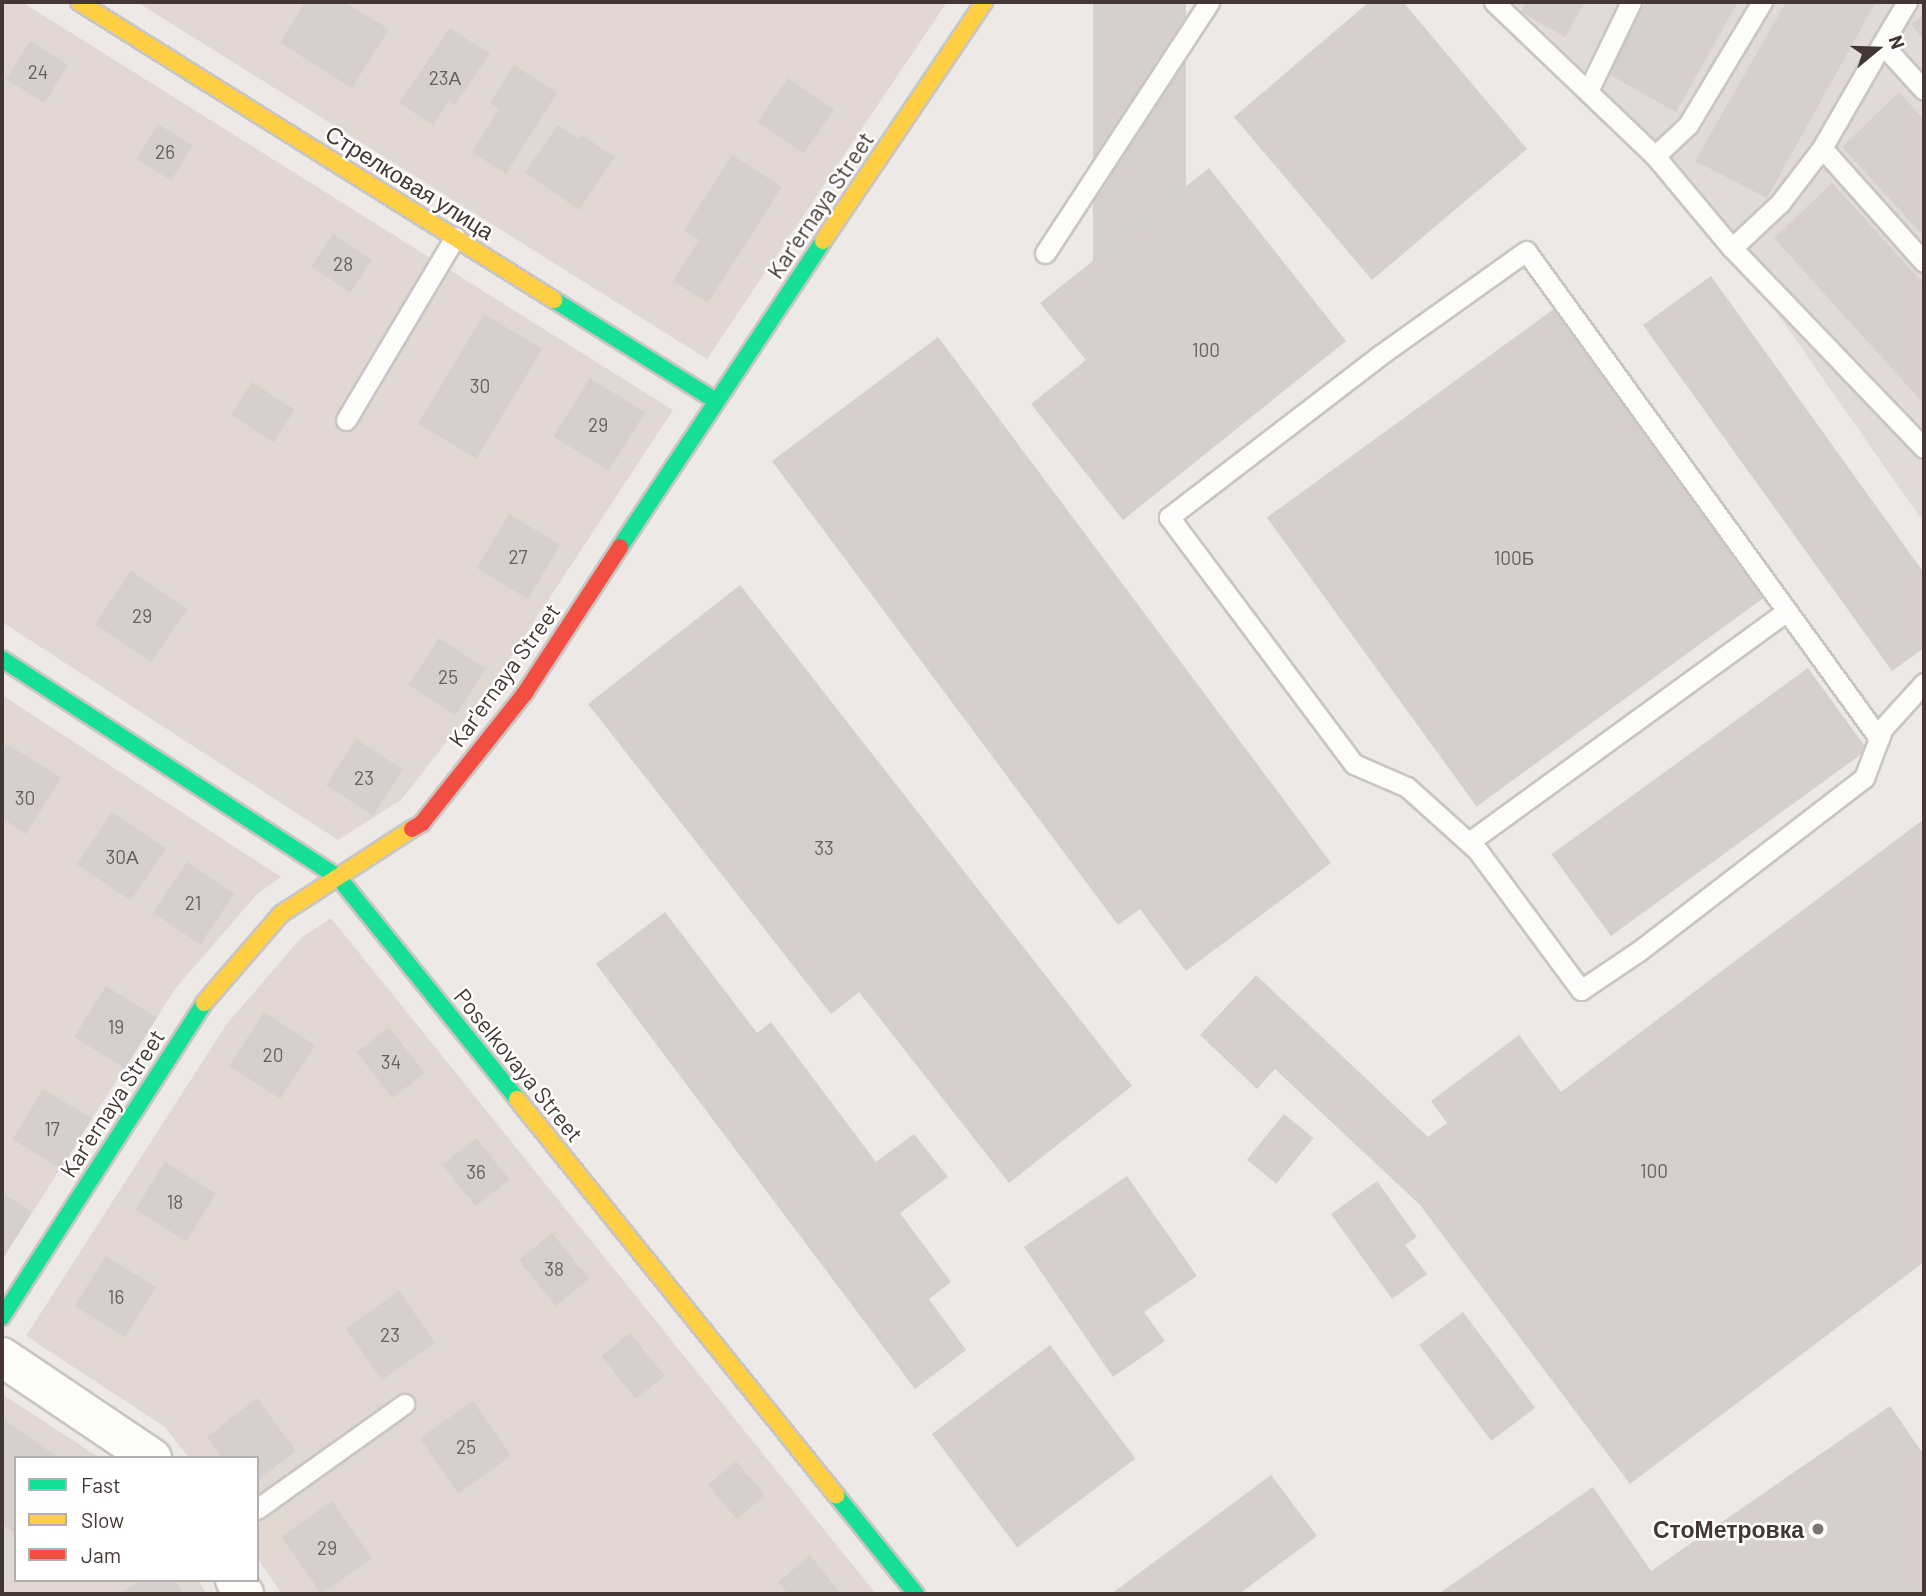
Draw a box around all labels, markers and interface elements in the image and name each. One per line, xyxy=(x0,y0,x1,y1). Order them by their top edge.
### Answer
north arrow xyxy=(1842,14,1912,84)
text: N xyxy=(1884,32,1910,52)
house number: 24 xyxy=(28,61,48,83)
house number: 23А xyxy=(429,67,461,89)
street label: Стрелковая улица xyxy=(321,119,499,245)
street label: Kar'ernaya Street xyxy=(761,126,879,284)
house number: 26 xyxy=(155,141,175,163)
house number: 28 xyxy=(333,253,353,275)
house number: 100 xyxy=(1192,339,1220,361)
house number: 30 xyxy=(470,375,490,397)
house number: 29 xyxy=(588,414,608,436)
house number: 27 xyxy=(508,546,528,568)
house number: 100Б xyxy=(1494,547,1534,569)
street label: Kar'ernaya Street xyxy=(443,598,565,752)
house number: 29 xyxy=(132,605,152,627)
house number: 25 xyxy=(438,666,458,688)
house number: 23 xyxy=(354,767,374,789)
house number: 30 xyxy=(15,787,35,809)
house number: 33 xyxy=(814,837,834,859)
house number: 30А xyxy=(105,846,139,868)
house number: 21 xyxy=(185,892,201,914)
street label: Poselkovaya Street xyxy=(449,983,589,1147)
house number: 19 xyxy=(108,1016,124,1038)
street label: Kar'ernaya Street xyxy=(54,1024,170,1182)
house number: 20 xyxy=(263,1044,283,1066)
house number: 34 xyxy=(381,1051,401,1073)
house number: 17 xyxy=(44,1118,60,1140)
house number: 100 xyxy=(1640,1160,1668,1182)
house number: 36 xyxy=(466,1161,486,1183)
house number: 18 xyxy=(167,1191,183,1213)
house number: 38 xyxy=(544,1258,564,1280)
house number: 16 xyxy=(108,1286,124,1308)
house number: 23 xyxy=(380,1324,400,1346)
house number: 25 xyxy=(456,1436,476,1458)
legend xyxy=(14,1456,259,1582)
text: Fast xyxy=(81,1472,121,1497)
text: Slow xyxy=(81,1507,124,1532)
place label: СтоМетровка xyxy=(1653,1515,1804,1543)
marker: СтоМетровка xyxy=(1810,1521,1826,1537)
house number: 29 xyxy=(317,1537,337,1559)
text: Jam xyxy=(81,1542,121,1567)

